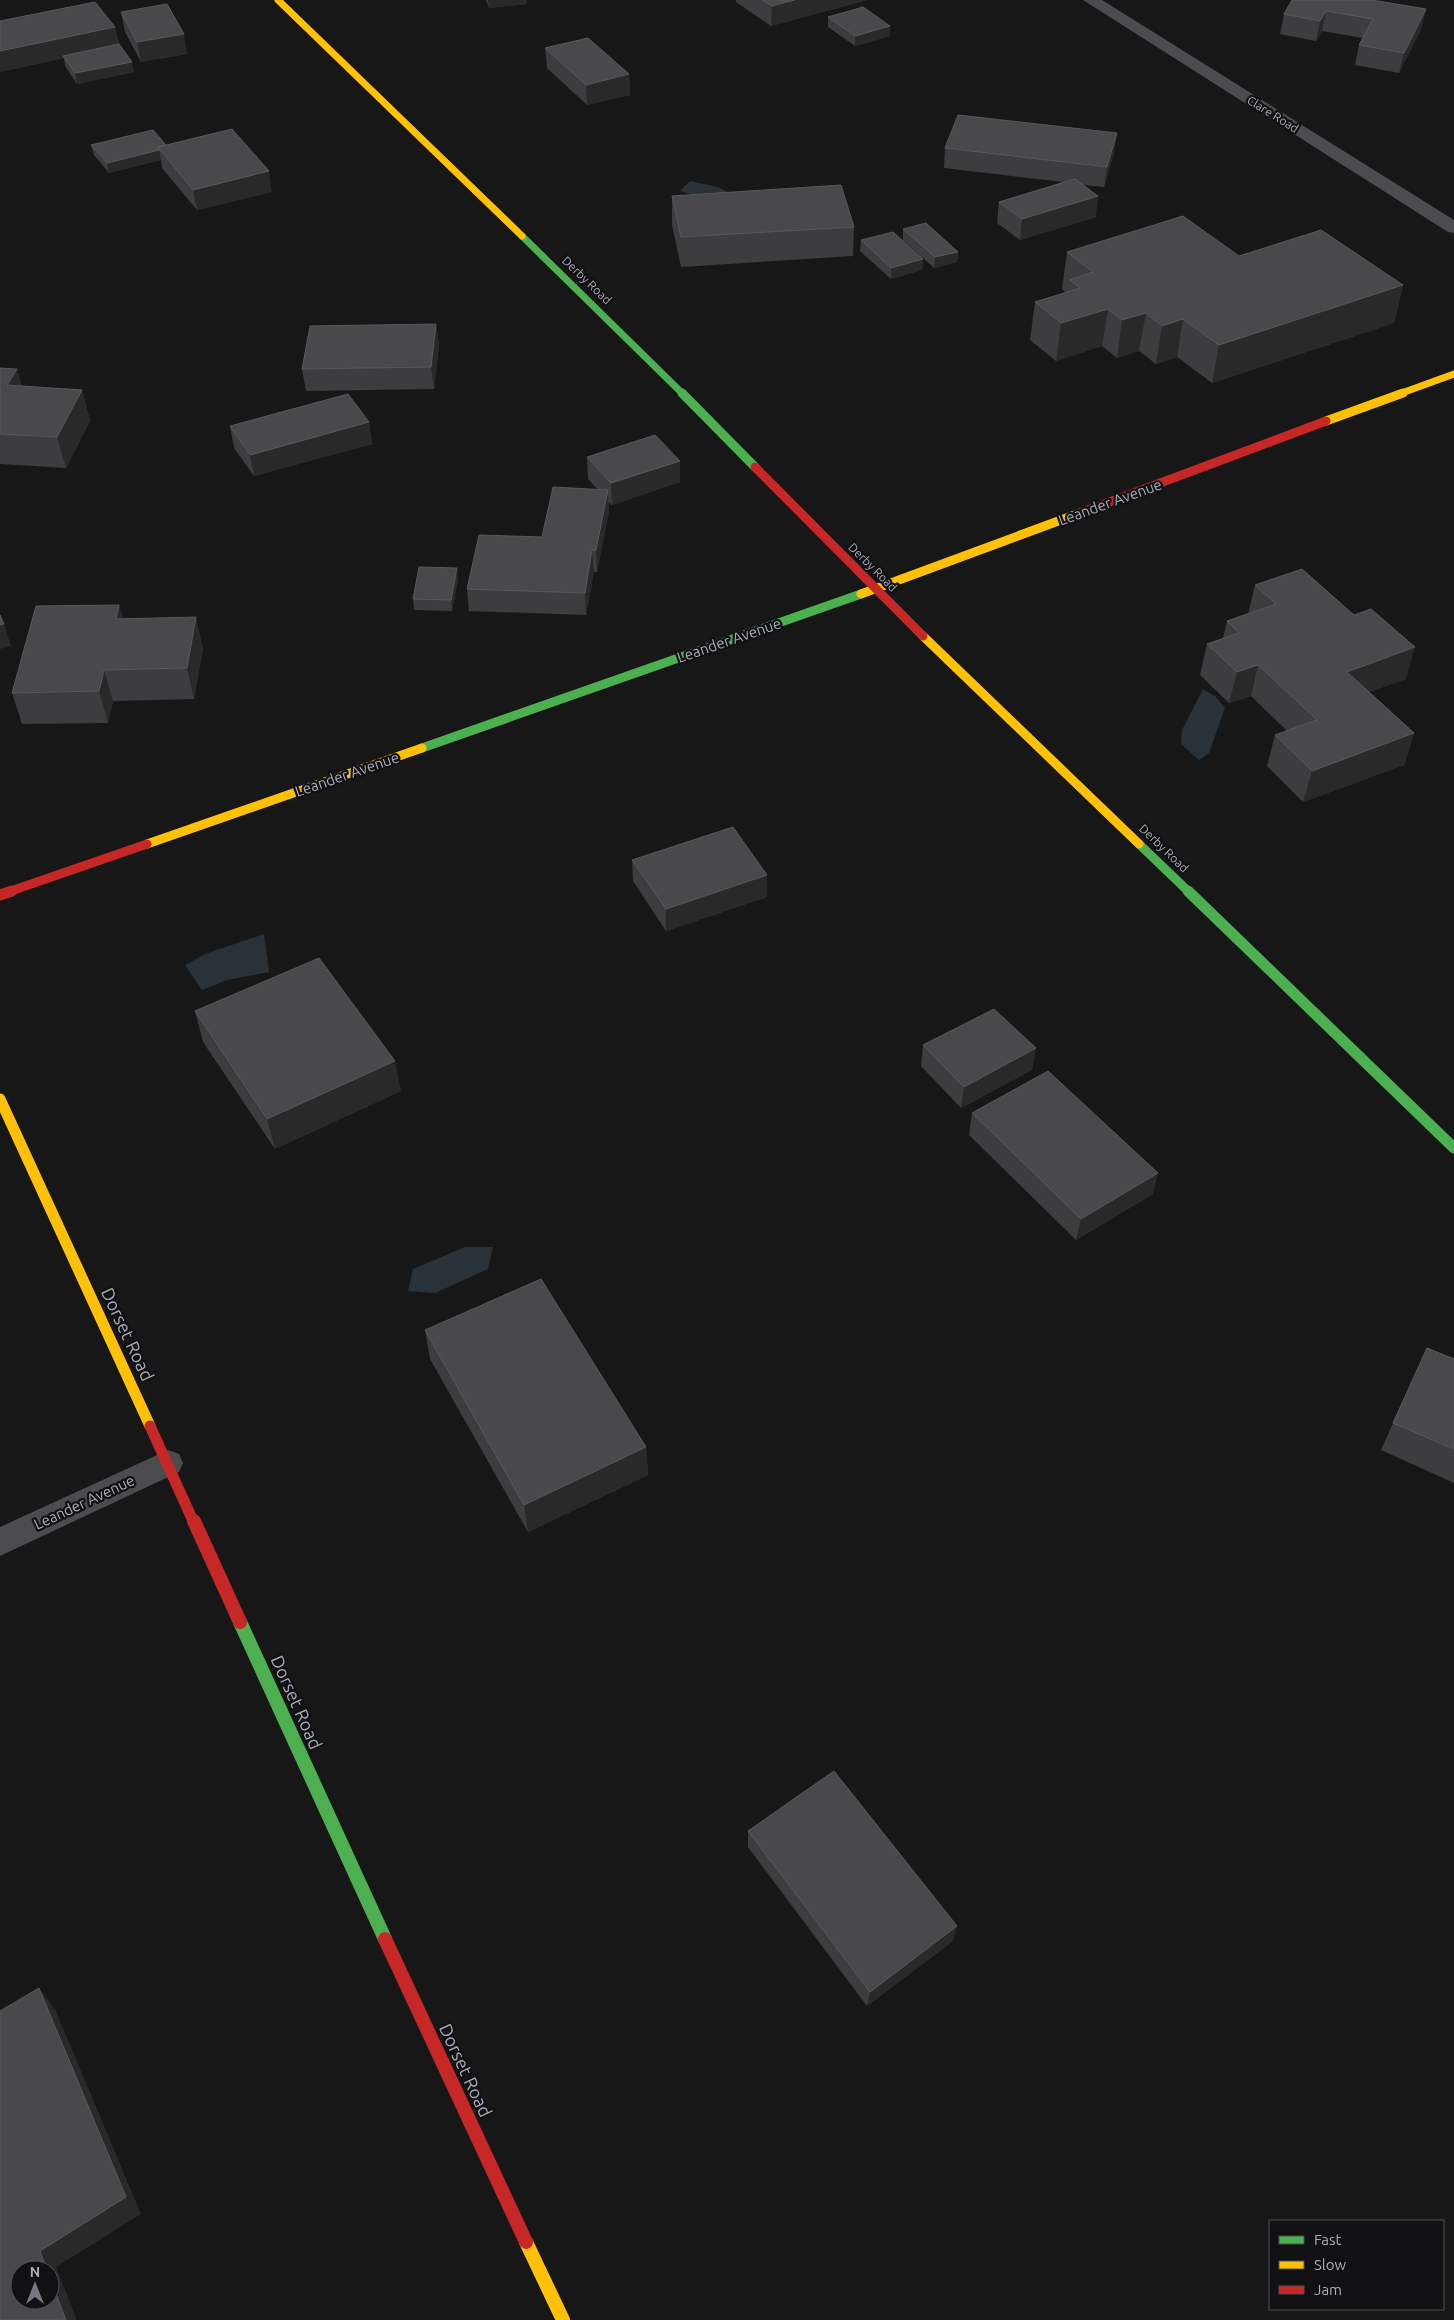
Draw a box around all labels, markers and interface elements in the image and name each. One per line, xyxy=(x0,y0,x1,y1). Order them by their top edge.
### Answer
street label: Clare Road xyxy=(1245,93,1301,135)
street label: Derby Road xyxy=(560,253,614,307)
street label: Leander Avenue xyxy=(1056,475,1164,529)
street label: Derby Road xyxy=(846,540,900,594)
street label: Leander Avenue xyxy=(675,614,783,666)
street label: Leander Avenue xyxy=(293,748,401,800)
street label: Derby Road xyxy=(1137,821,1191,875)
street label: Dorset Road xyxy=(98,1284,158,1384)
street label: Leander Avenue xyxy=(31,1471,137,1533)
street label: Dorset Road xyxy=(267,1652,327,1752)
street label: Dorset Road xyxy=(436,2020,496,2120)
legend xyxy=(1269,2220,1444,2310)
text: Fast xyxy=(1314,2231,1342,2248)
text: Slow xyxy=(1314,2256,1347,2273)
north arrow xyxy=(10,2260,60,2310)
text: N xyxy=(30,2264,40,2280)
text: Jam xyxy=(1314,2281,1342,2298)

